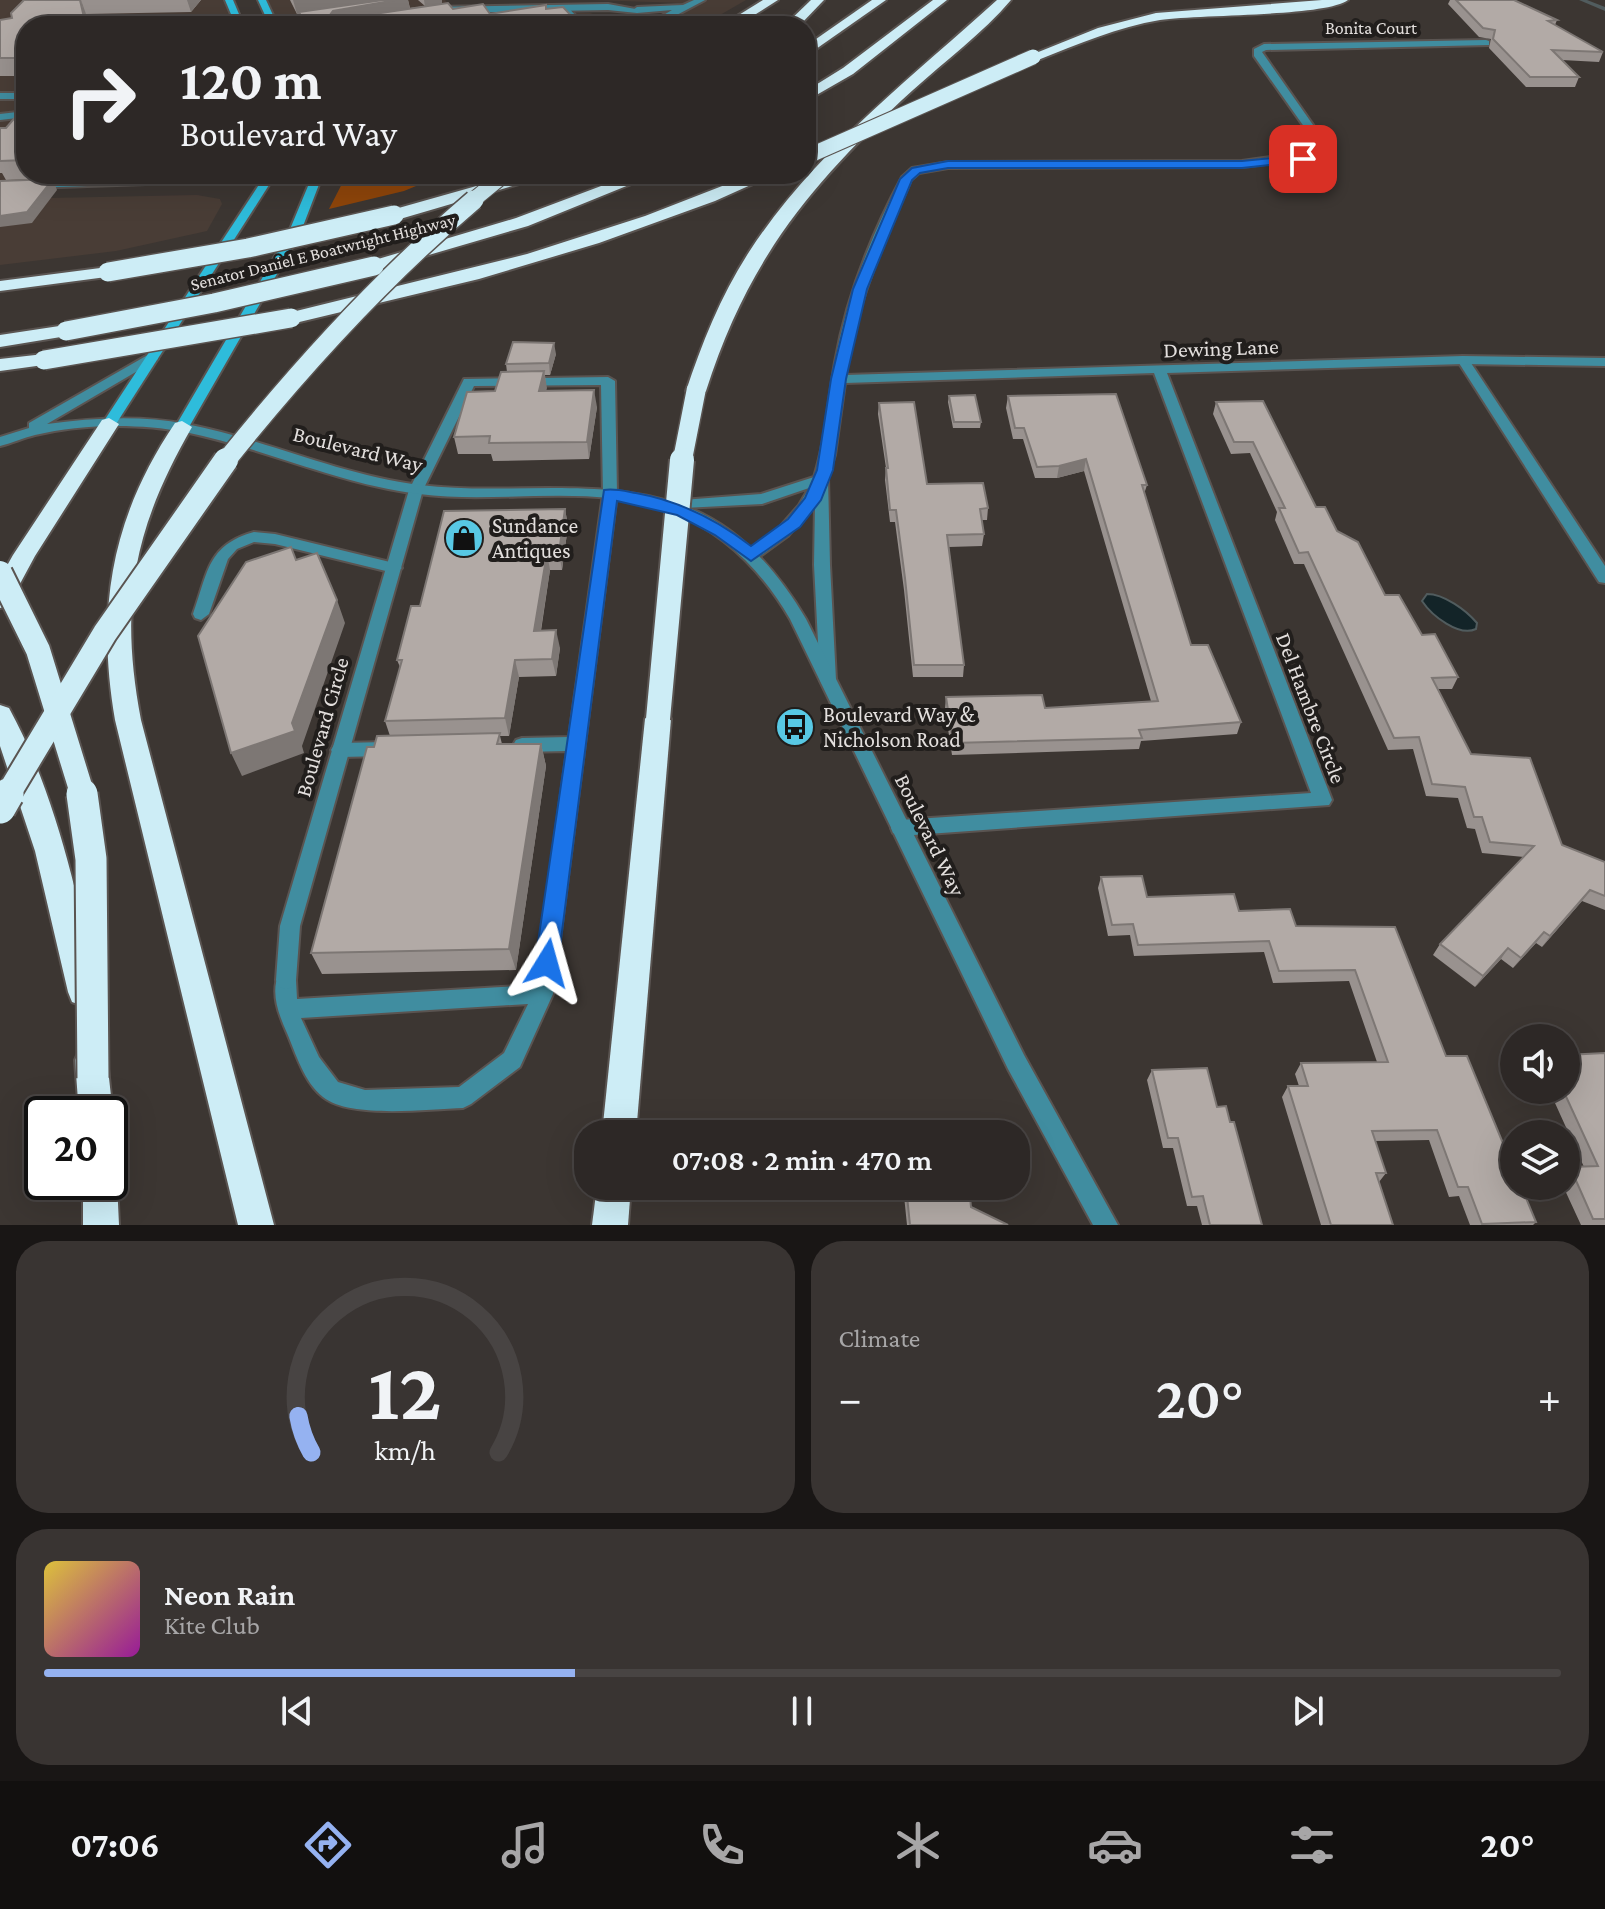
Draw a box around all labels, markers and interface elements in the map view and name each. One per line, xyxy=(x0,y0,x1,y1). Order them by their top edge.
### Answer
street label: Bonita Court xyxy=(1325,18,1418,38)
icon: right xyxy=(48,48,152,152)
text: 120 m xyxy=(180,49,322,111)
text: Boulevard Way xyxy=(180,114,397,154)
pin xyxy=(1269,125,1337,193)
icon: arrive xyxy=(1281,137,1325,181)
street label: Senator Daniel E Boatwright Highway xyxy=(188,209,458,295)
street label: Dewing Lane xyxy=(1163,333,1279,363)
street label: Boulevard Way xyxy=(291,421,426,477)
place label: Sundance Antiques xyxy=(492,513,578,563)
shop icon: Sundance Antiques xyxy=(443,517,485,559)
street label: Del Hambre Circle xyxy=(1271,629,1351,787)
street label: Boulevard Circle xyxy=(290,654,354,800)
place label: Boulevard Way & Nicholson Road xyxy=(823,702,976,752)
bus stop icon: Boulevard Way & Nicholson Road xyxy=(774,706,816,748)
street label: Boulevard Way xyxy=(890,770,971,901)
position arrow xyxy=(505,921,589,1005)
map controls xyxy=(1500,1024,1580,1200)
button: sound xyxy=(1500,1024,1580,1104)
speed limit sign: 20 xyxy=(24,1096,128,1200)
button: layers xyxy=(1500,1120,1580,1200)
text: 07:08 · 2 min · 470 m xyxy=(672,1143,932,1176)
text: Climate xyxy=(839,1324,920,1353)
text: 12 xyxy=(368,1344,442,1437)
text: 20° xyxy=(1156,1364,1244,1431)
text: − xyxy=(839,1374,862,1422)
text: + xyxy=(1538,1374,1561,1422)
text: km/h xyxy=(374,1434,436,1466)
text: Neon Rain xyxy=(164,1578,295,1611)
text: Kite Club xyxy=(164,1611,260,1640)
icon: previous xyxy=(275,1689,319,1733)
icon: pause xyxy=(780,1689,824,1733)
icon: next xyxy=(1286,1689,1330,1733)
icon: directions xyxy=(300,1817,356,1873)
icon: music xyxy=(497,1817,553,1873)
icon: phone xyxy=(694,1817,750,1873)
icon: climate xyxy=(890,1817,946,1873)
icon: car xyxy=(1087,1817,1143,1873)
icon: filters xyxy=(1284,1817,1340,1873)
text: 07:06 xyxy=(70,1825,160,1865)
text: 20° xyxy=(1480,1825,1535,1865)

